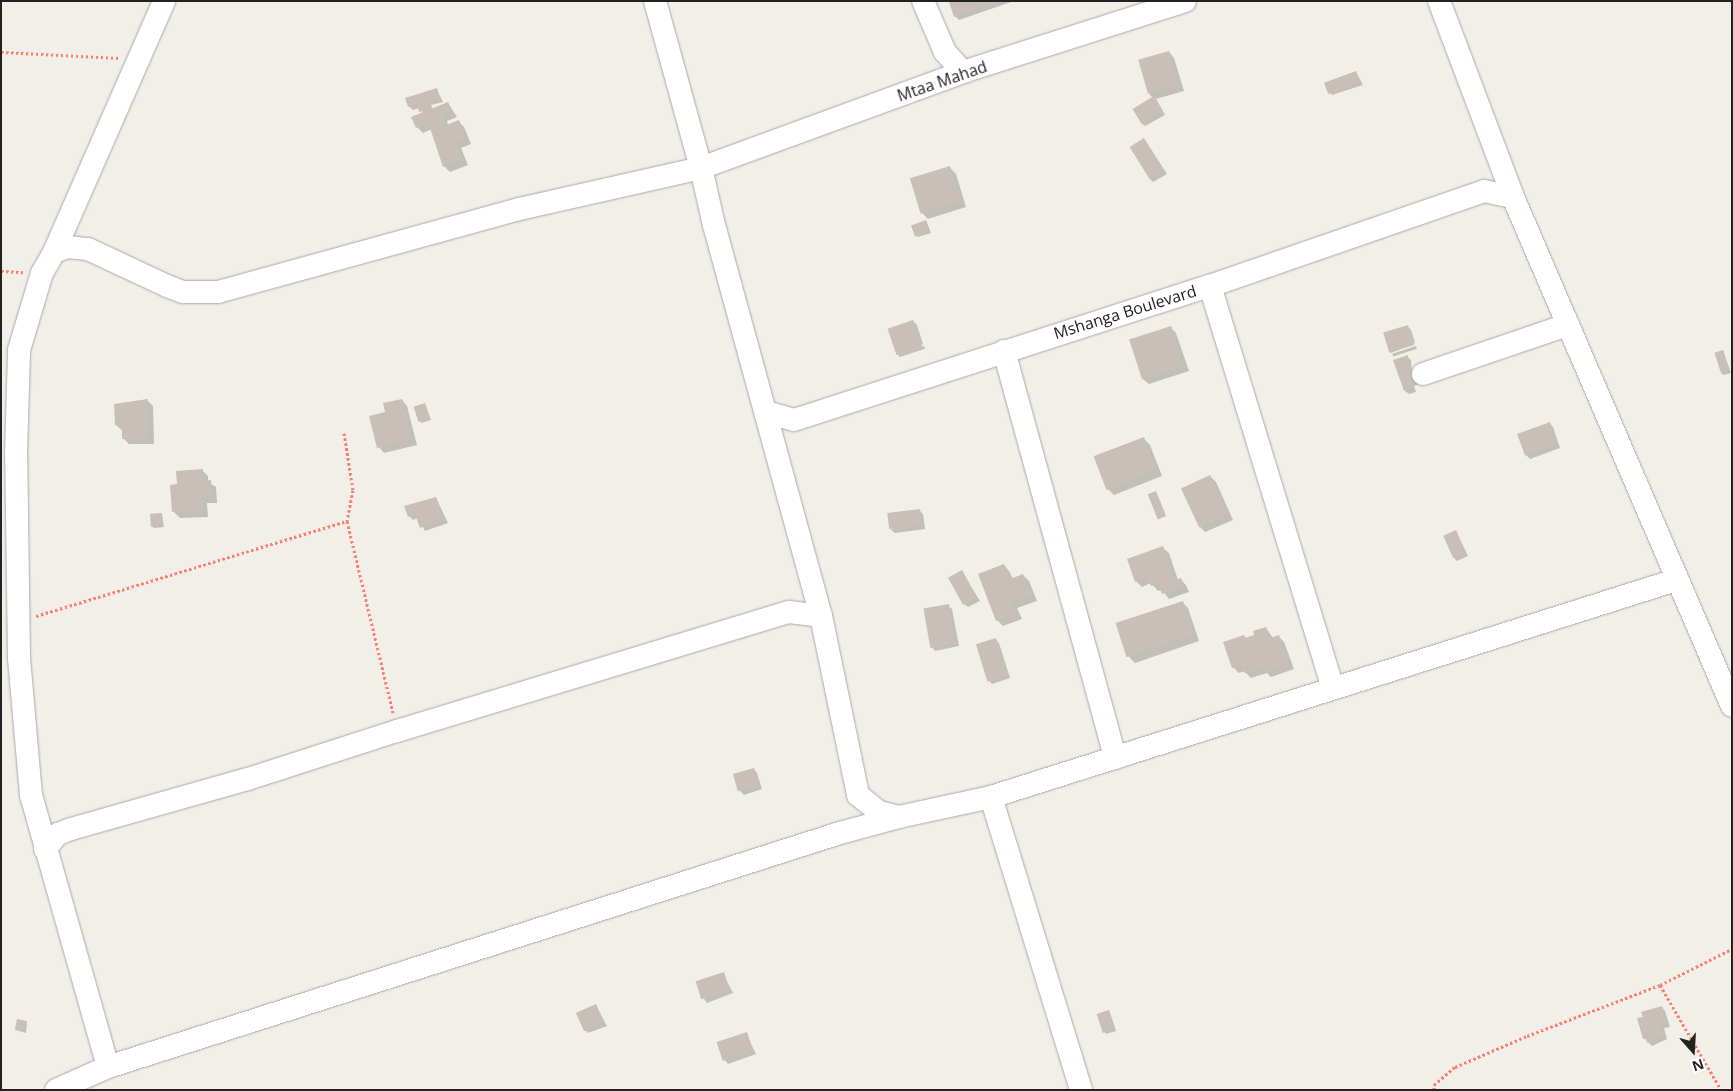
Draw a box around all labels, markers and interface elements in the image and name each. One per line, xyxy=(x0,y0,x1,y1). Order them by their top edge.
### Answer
street label: Mtaa Mahad xyxy=(895,57,989,105)
street label: Mshanga Boulevard xyxy=(1051,281,1199,343)
north arrow xyxy=(1668,1026,1718,1076)
text: N xyxy=(1690,1055,1707,1076)

